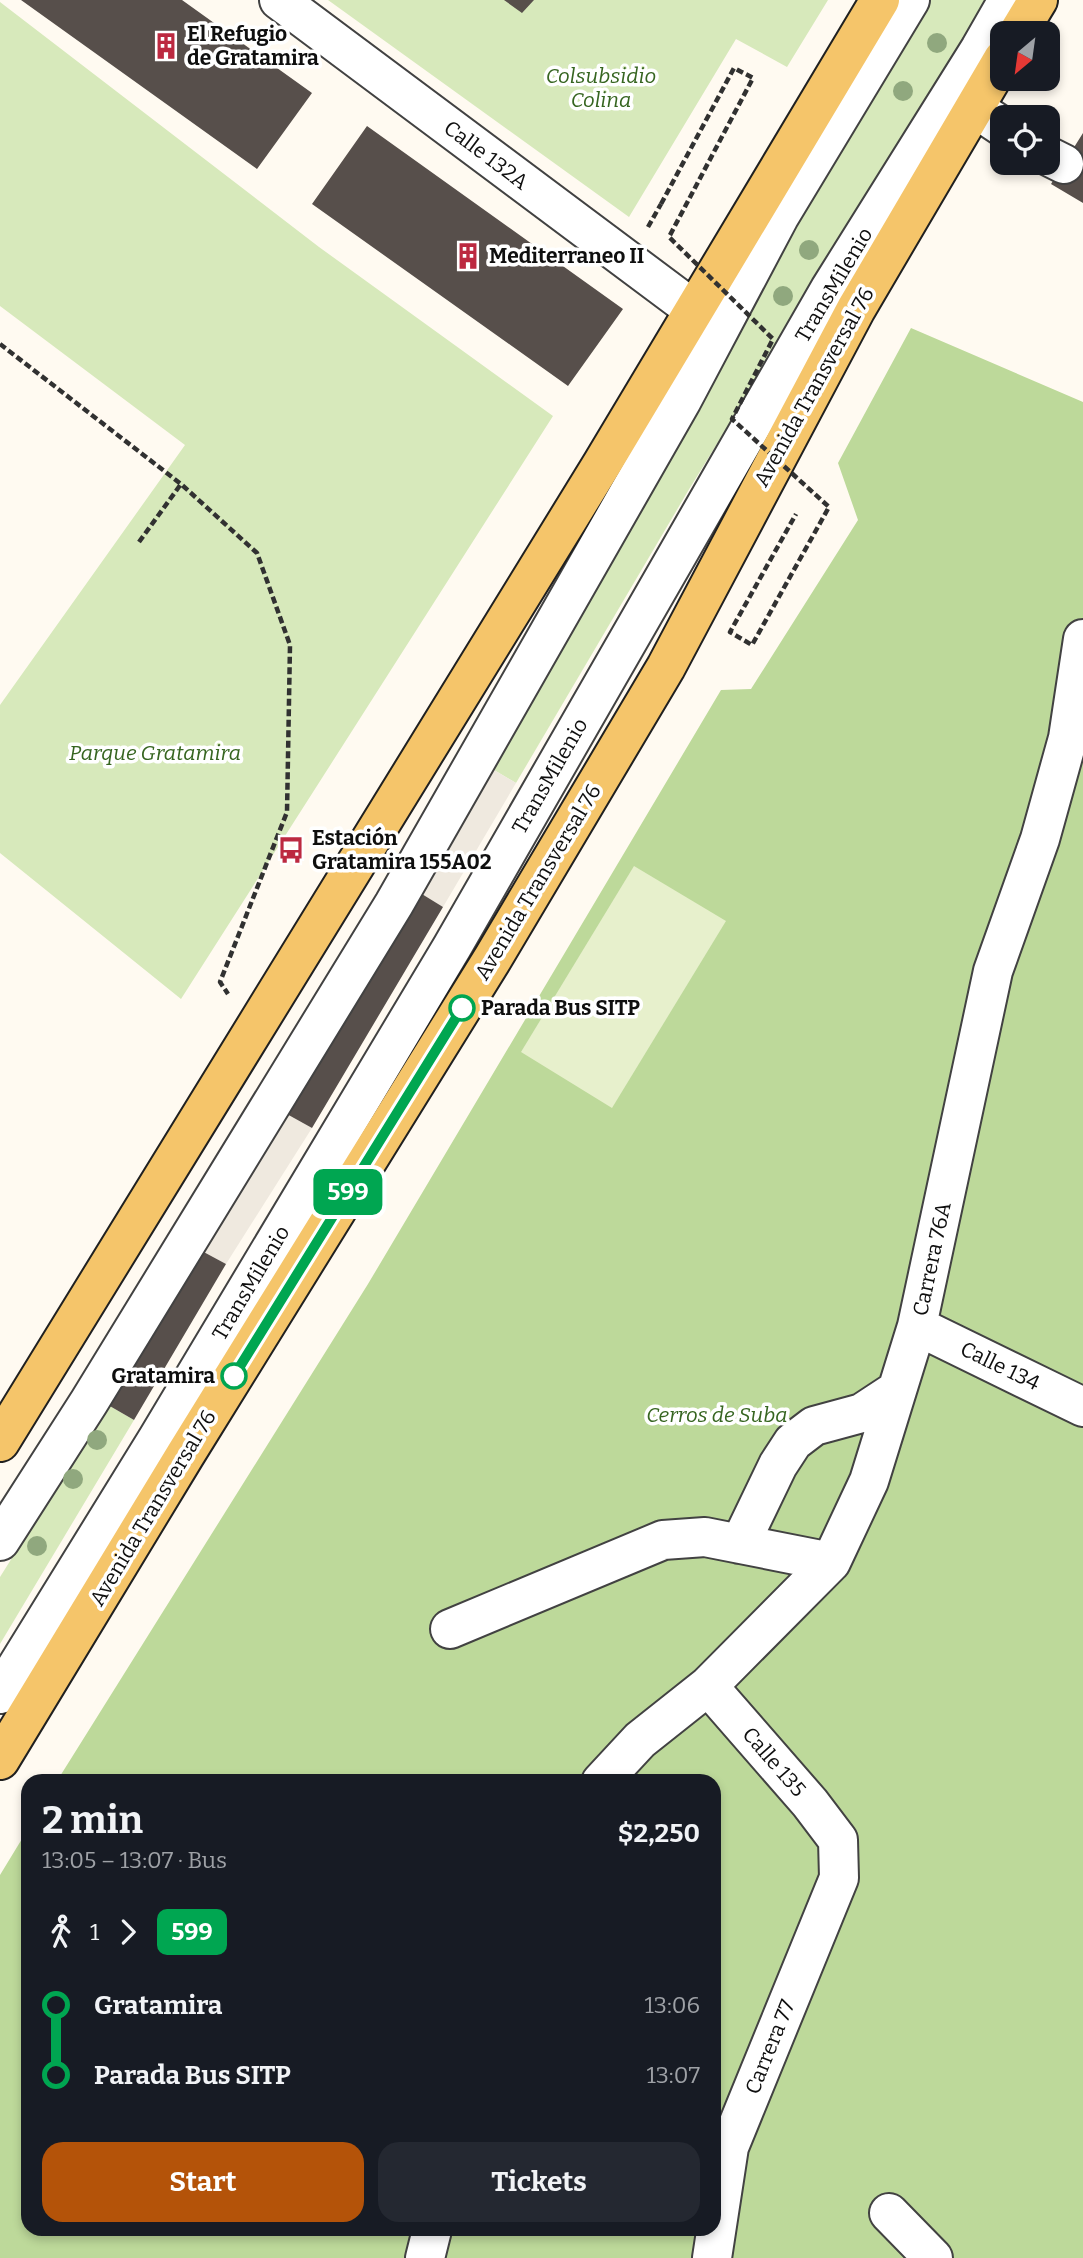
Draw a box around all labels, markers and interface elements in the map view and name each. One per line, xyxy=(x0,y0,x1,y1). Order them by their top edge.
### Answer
place label: El Refugio de Gratamira xyxy=(187,21,319,71)
north arrow xyxy=(990,21,1060,91)
map controls xyxy=(990,21,1060,175)
building icon: El Refugio de Gratamira xyxy=(151,31,181,61)
park label: Colsubsidio Colina xyxy=(546,63,656,113)
button: locate xyxy=(990,105,1060,175)
street label: Calle 132A xyxy=(439,115,534,195)
street label: TransMilenio xyxy=(790,223,878,347)
building icon: Mediterraneo II xyxy=(453,241,483,271)
place label: Mediterraneo II xyxy=(489,243,644,269)
street label: Avenida Transversal 76 xyxy=(748,283,880,491)
street label: TransMilenio xyxy=(506,713,594,839)
park label: Parque Gratamira xyxy=(69,740,241,766)
street label: Avenida Transversal 76 xyxy=(469,779,607,985)
place label: Estación Gratamira 155A02 xyxy=(312,825,492,875)
bus stop icon: Estación Gratamira 155A02 xyxy=(276,835,306,865)
marker: Parada Bus SITP xyxy=(449,995,475,1021)
place label: Parada Bus SITP xyxy=(481,995,640,1021)
line badge: 599 xyxy=(308,1169,388,1215)
text: 599 xyxy=(327,1178,369,1206)
street label: Carrera 76A xyxy=(907,1200,957,1318)
street label: TransMilenio xyxy=(207,1221,295,1345)
street label: Calle 134 xyxy=(956,1336,1044,1396)
place label: Gratamira xyxy=(111,1363,215,1389)
marker: Gratamira xyxy=(221,1363,247,1389)
park label: Cerros de Suba xyxy=(646,1402,788,1428)
street label: Avenida Transversal 76 xyxy=(84,1405,222,1611)
street label: Calle 135 xyxy=(737,1722,811,1802)
text: 2 min xyxy=(42,1797,143,1843)
text: $2,250 xyxy=(618,1818,700,1849)
text: 13:05 – 13:07 · Bus xyxy=(42,1846,227,1874)
icon: walk xyxy=(42,1913,80,1951)
icon: forward xyxy=(109,1913,147,1951)
text: 1 xyxy=(90,1918,99,1946)
text: 599 xyxy=(171,1918,213,1946)
text: Gratamira xyxy=(94,1990,222,2021)
text: 13:06 xyxy=(644,1991,700,2019)
street label: Carrera 77 xyxy=(739,1996,801,2098)
text: Parada Bus SITP xyxy=(94,2060,291,2091)
text: 13:07 xyxy=(646,2061,700,2089)
button: Start xyxy=(42,2142,364,2222)
button: Tickets xyxy=(378,2142,700,2222)

